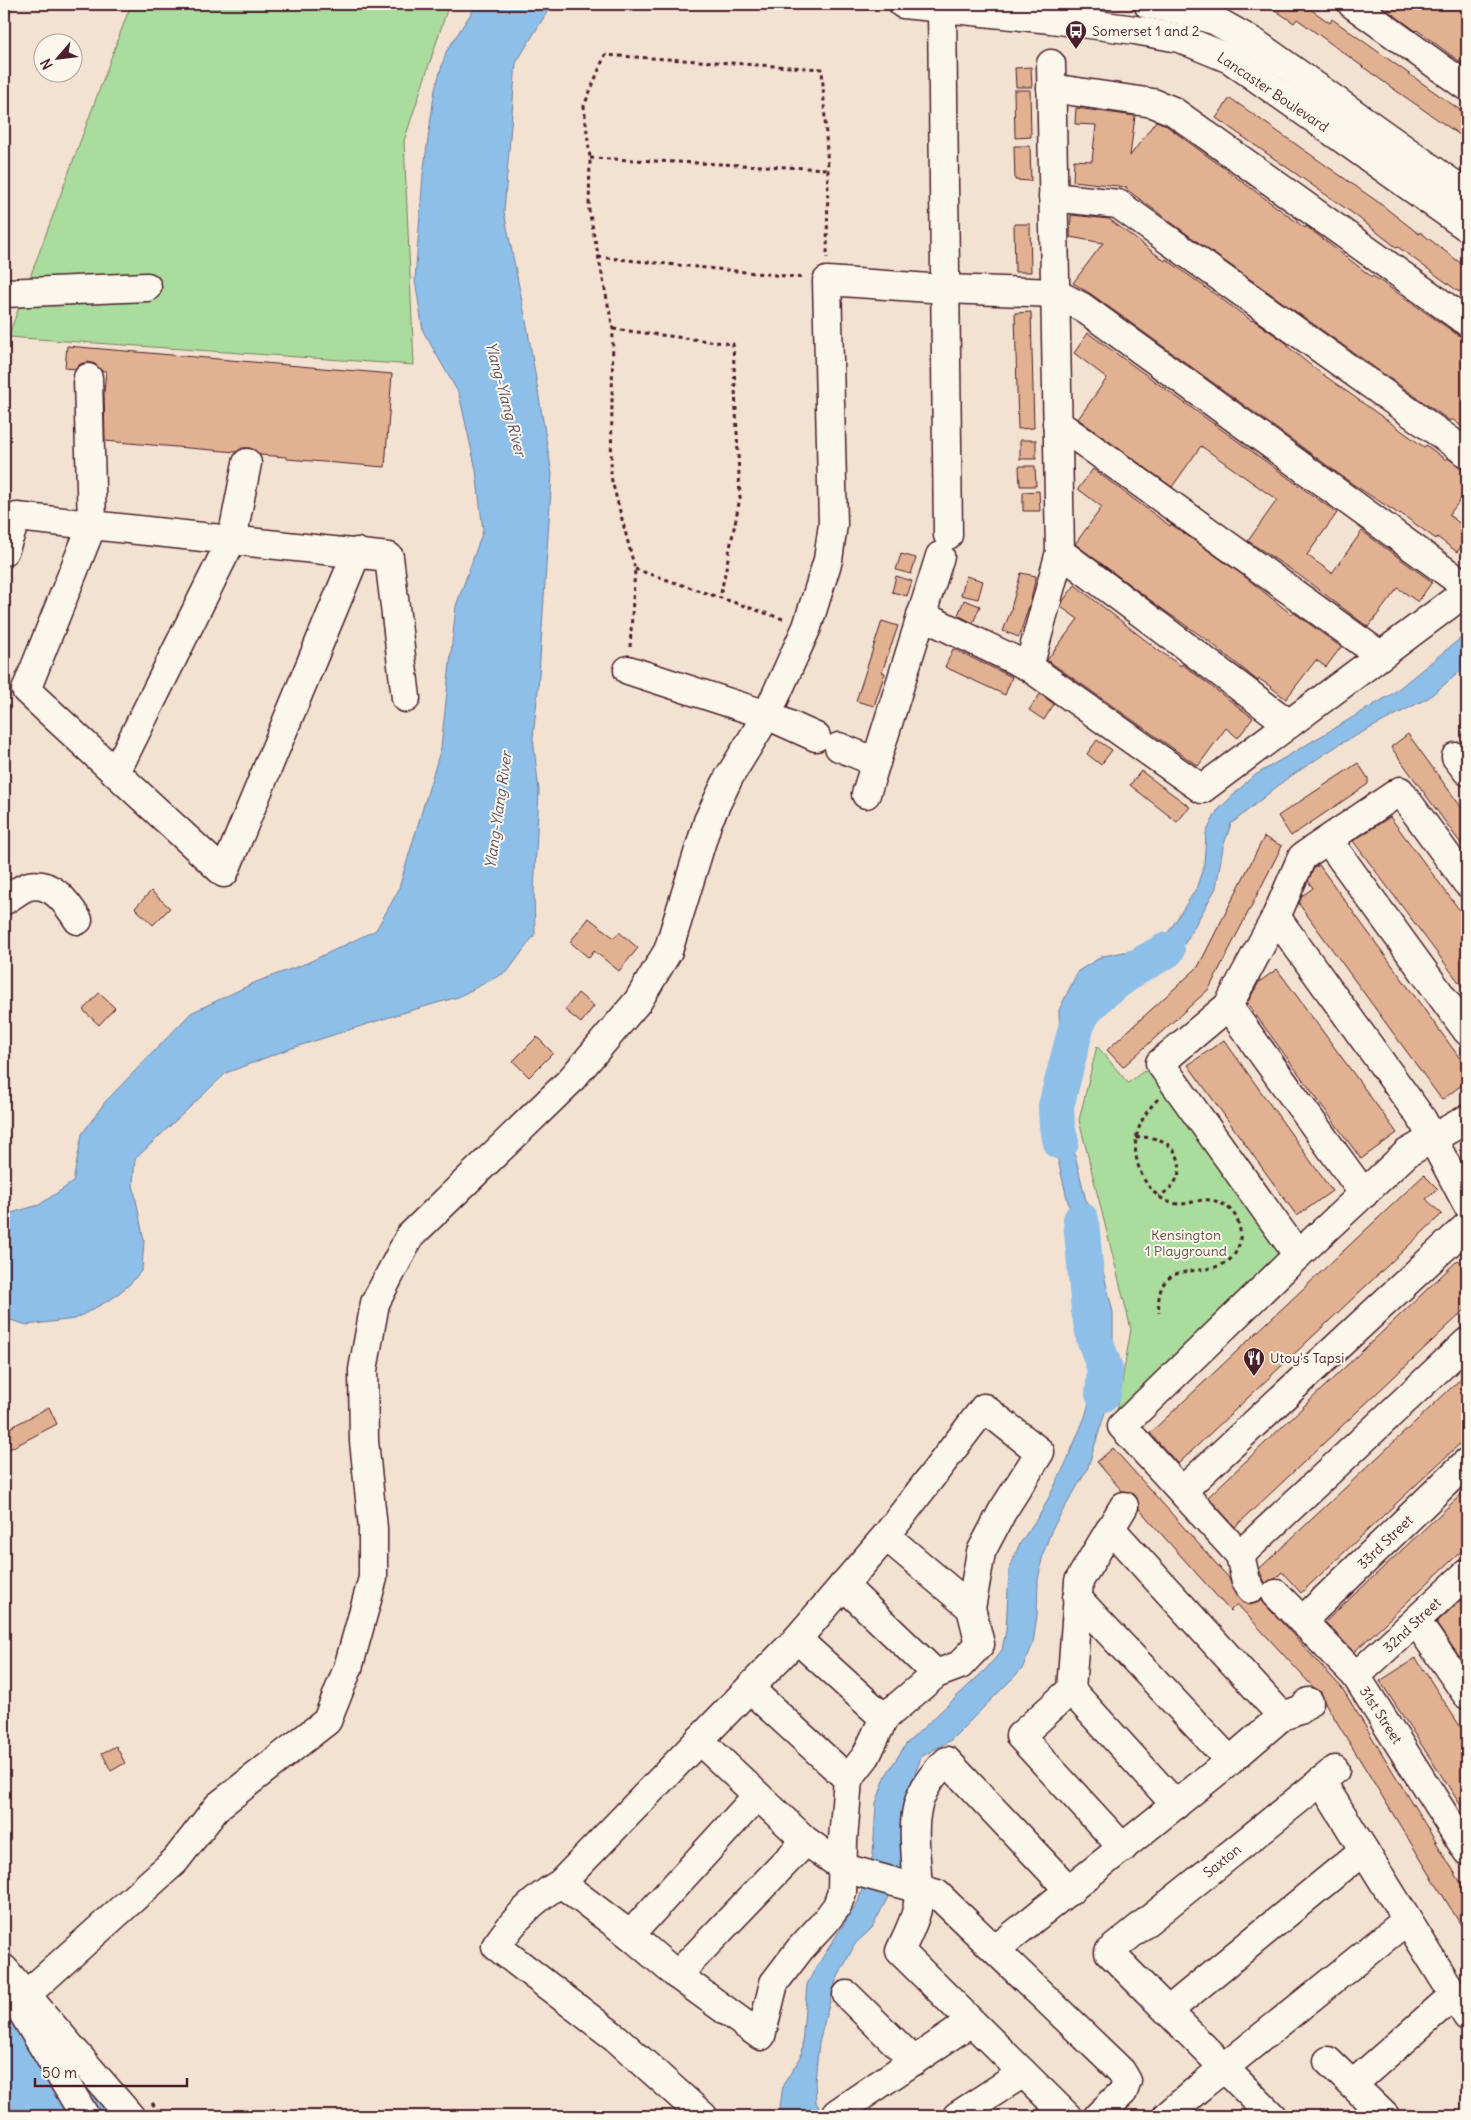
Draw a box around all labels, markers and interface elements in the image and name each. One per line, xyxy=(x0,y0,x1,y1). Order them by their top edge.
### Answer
bus stop icon: Somerset 1 and 2 xyxy=(1064,19,1088,50)
place label: Somerset 1 and 2 xyxy=(1092,22,1200,40)
north arrow xyxy=(32,32,82,82)
street label: Lancaster Boulevard xyxy=(1214,48,1332,136)
text: N xyxy=(36,56,57,73)
water label: Ylang-Ylang River xyxy=(482,340,531,460)
water label: Ylang-Ylang River xyxy=(480,748,516,870)
park label: Kensington 1 Playground xyxy=(1145,1226,1227,1260)
restaurant icon: Utoy's Tapsi xyxy=(1242,1346,1266,1377)
place label: Utoy's Tapsi xyxy=(1270,1349,1344,1367)
street label: 33rd Street xyxy=(1353,1511,1417,1573)
street label: 32nd Street xyxy=(1379,1593,1445,1656)
street label: 31st Street xyxy=(1356,1683,1406,1747)
street label: Saxton xyxy=(1199,1840,1245,1882)
scale bar xyxy=(35,2055,188,2087)
text: 50 m xyxy=(42,2063,77,2082)

